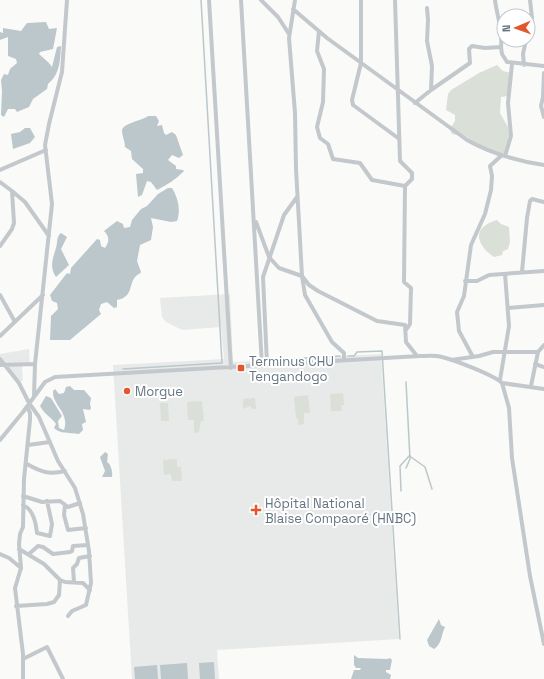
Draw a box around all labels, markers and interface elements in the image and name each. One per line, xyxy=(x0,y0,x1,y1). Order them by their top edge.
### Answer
north arrow xyxy=(496,8,536,48)
text: N xyxy=(499,24,513,32)
place label: Terminus CHU Tengandogo xyxy=(249,353,334,385)
marker: Terminus CHU Tengandogo xyxy=(236,363,246,373)
place label: Morgue xyxy=(135,383,183,400)
marker: Morgue xyxy=(122,386,132,396)
place label: Hôpital National Blaise Compaoré (HNBC) xyxy=(265,495,416,527)
marker: Hôpital National Blaise Compaoré (HNBC) xyxy=(250,504,262,516)

